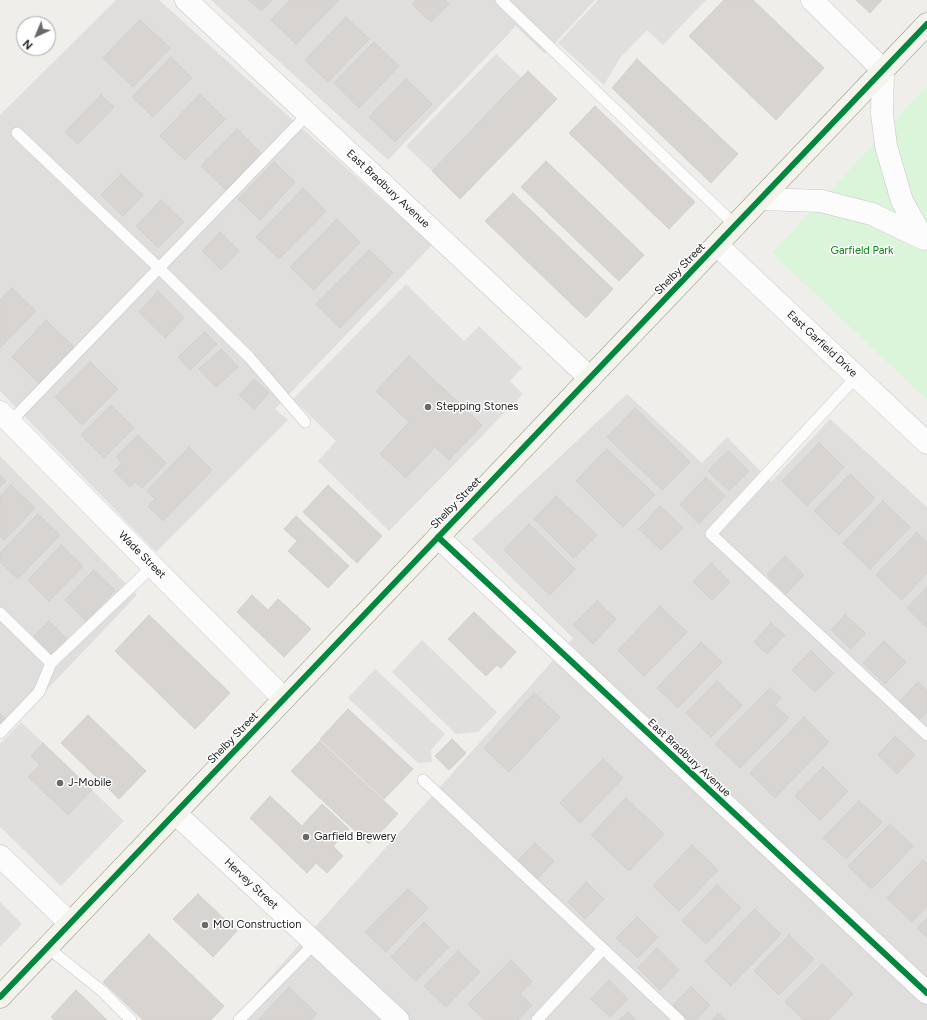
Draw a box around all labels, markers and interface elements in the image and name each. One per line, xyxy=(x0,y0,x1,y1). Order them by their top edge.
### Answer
north arrow xyxy=(16,16,56,56)
text: N xyxy=(20,37,36,52)
street label: East Bradbury Avenue xyxy=(344,147,432,231)
street label: Shelby Street xyxy=(652,240,708,298)
park label: Garfield Park xyxy=(831,244,893,258)
street label: East Garfield Drive xyxy=(784,308,860,380)
place label: Stepping Stones xyxy=(436,400,518,414)
marker: Stepping Stones xyxy=(423,402,433,412)
street label: Shelby Street xyxy=(428,474,484,532)
street label: Wade Street xyxy=(116,529,168,581)
street label: Shelby Street xyxy=(205,709,261,767)
street label: East Bradbury Avenue xyxy=(645,716,733,800)
place label: J-Mobile xyxy=(68,776,111,790)
marker: J-Mobile xyxy=(55,778,65,788)
place label: Garfield Brewery xyxy=(314,830,396,844)
marker: Garfield Brewery xyxy=(301,832,311,842)
street label: Hervey Street xyxy=(221,856,281,912)
place label: MOI Construction xyxy=(213,918,301,932)
marker: MOI Construction xyxy=(200,920,210,930)

